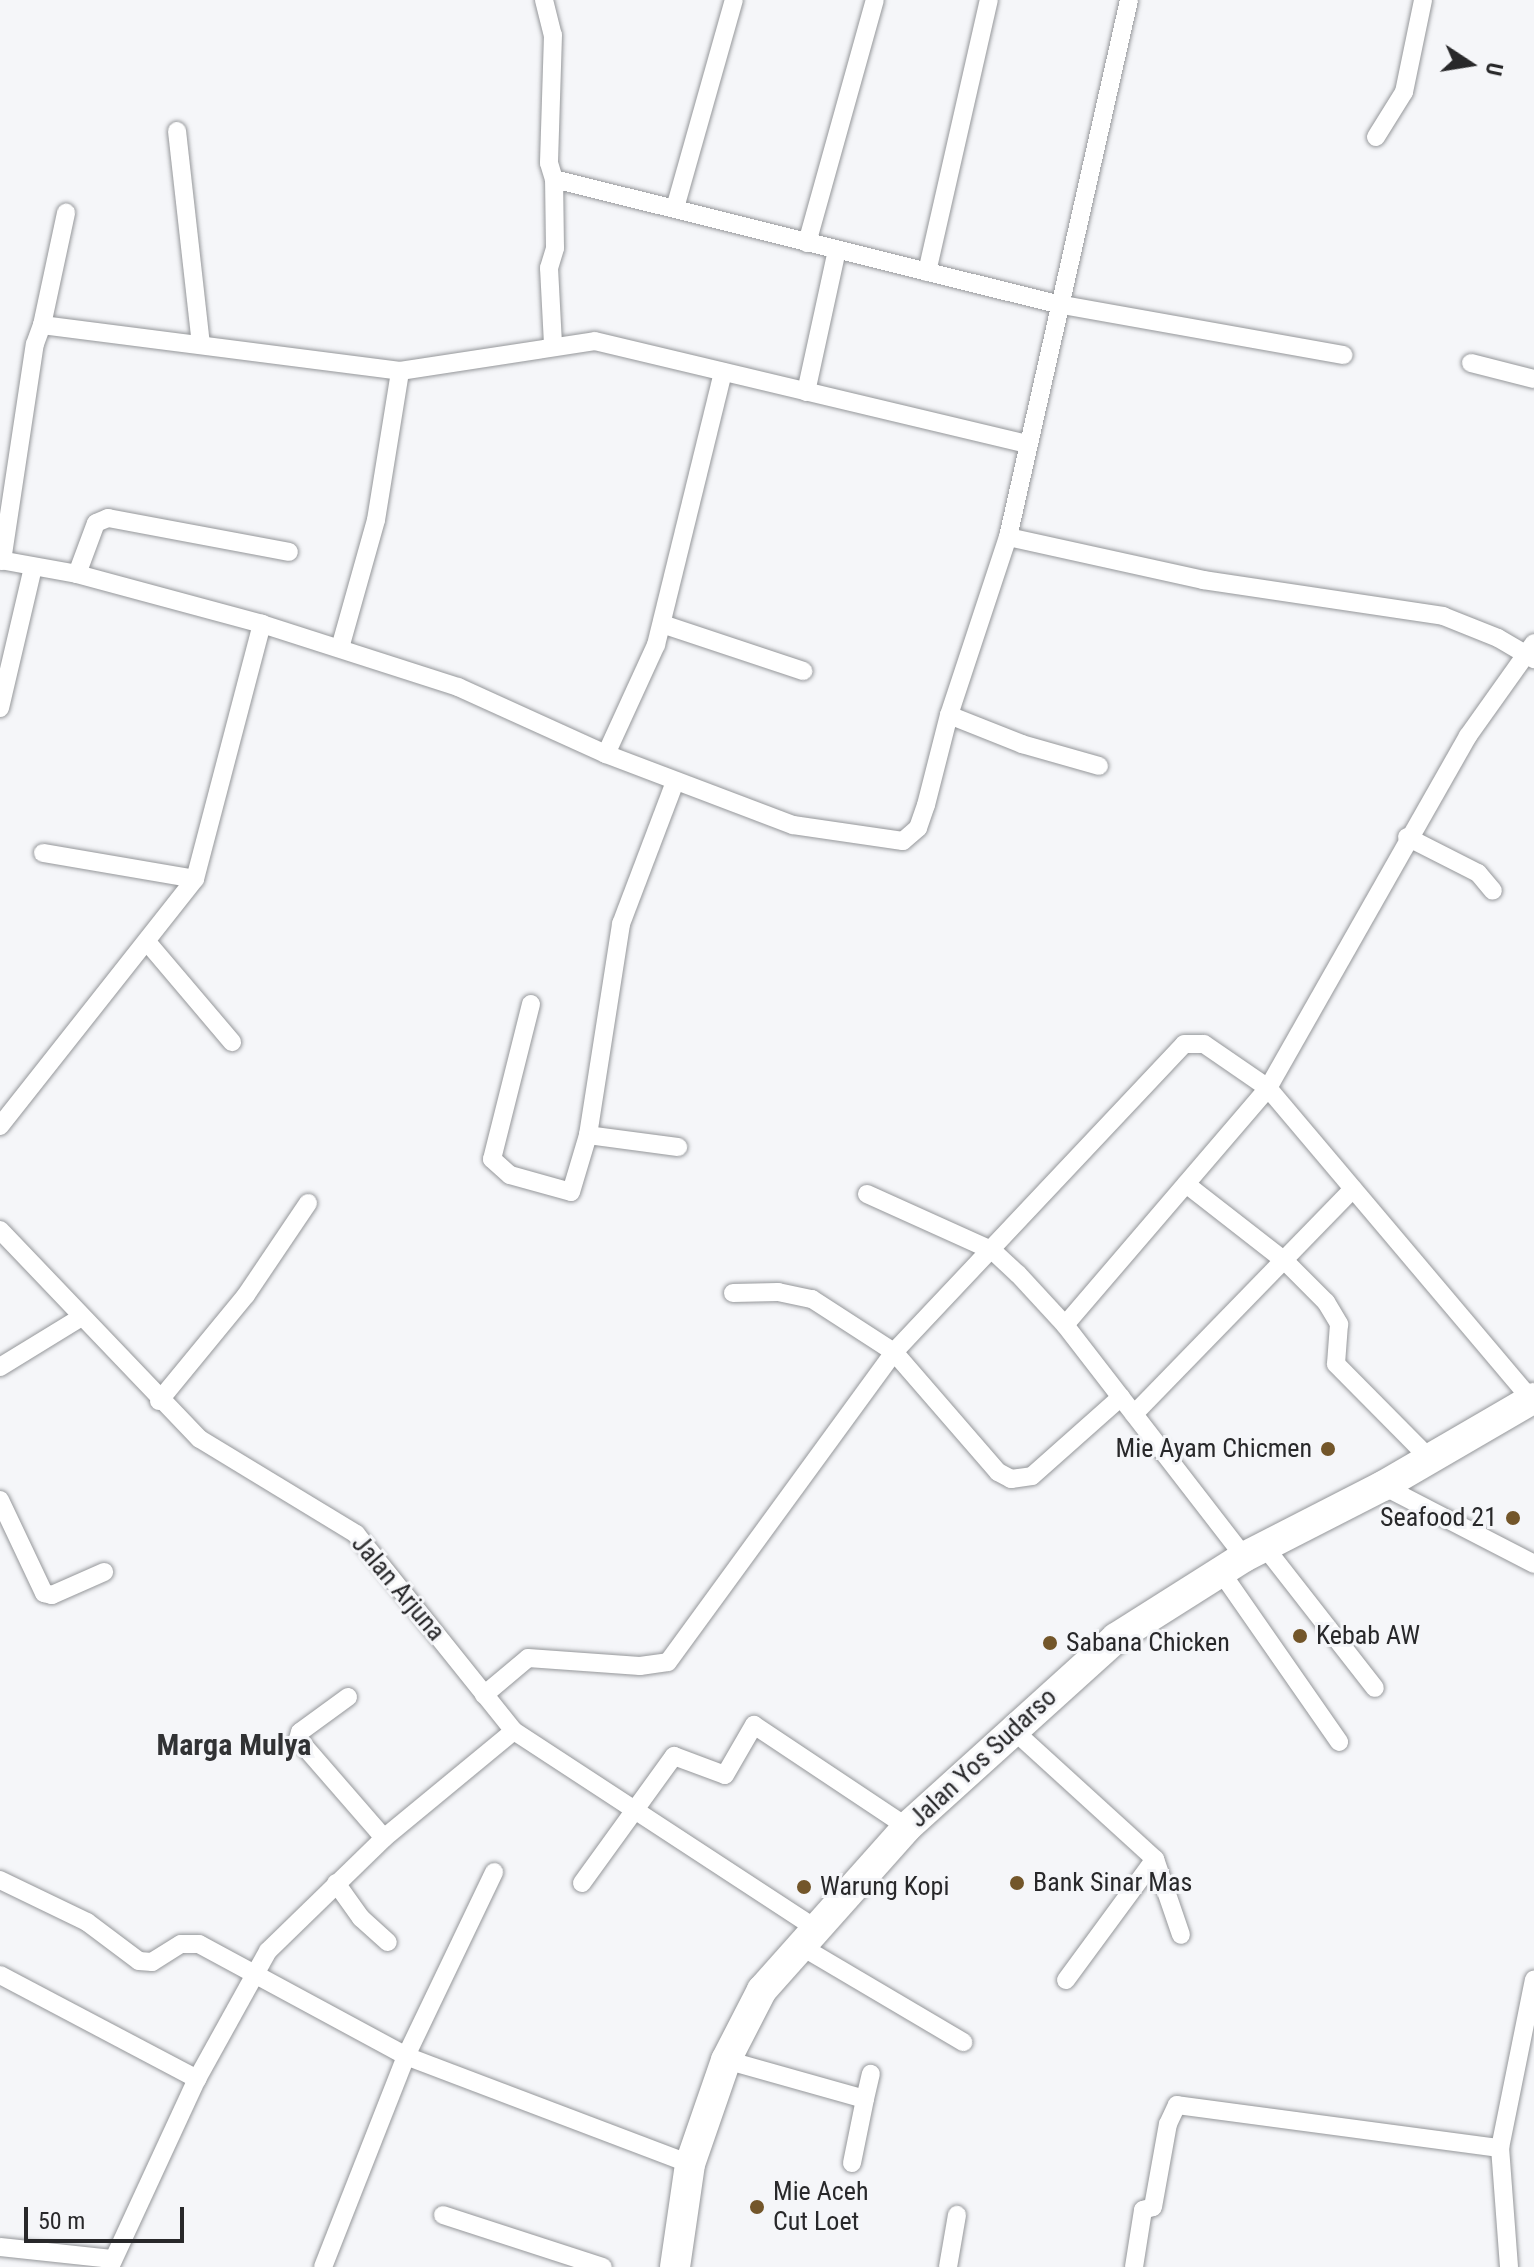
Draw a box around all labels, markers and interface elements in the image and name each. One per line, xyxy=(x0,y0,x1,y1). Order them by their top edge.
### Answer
north arrow xyxy=(1430,24,1510,104)
text: U xyxy=(1480,60,1507,78)
place label: Mie Ayam Chicmen xyxy=(1116,1433,1312,1465)
marker: Mie Ayam Chicmen xyxy=(1319,1440,1337,1458)
place label: Seafood 21 xyxy=(1380,1502,1497,1534)
marker: Seafood 21 xyxy=(1504,1509,1522,1527)
street label: Jalan Arjuna xyxy=(345,1529,451,1647)
place label: Kebab AW xyxy=(1316,1620,1420,1652)
place label: Sabana Chicken xyxy=(1066,1627,1230,1659)
marker: Kebab AW xyxy=(1291,1627,1309,1645)
marker: Sabana Chicken xyxy=(1041,1634,1059,1652)
street label: Jalan Yos Sudarso xyxy=(903,1682,1063,1834)
district label: Marga Mulya xyxy=(156,1727,312,1763)
place label: Bank Sinar Mas xyxy=(1033,1867,1192,1899)
place label: Warung Kopi xyxy=(820,1871,949,1903)
marker: Bank Sinar Mas xyxy=(1008,1874,1026,1892)
marker: Warung Kopi xyxy=(795,1878,813,1896)
place label: Mie Aceh Cut Loet xyxy=(773,2176,869,2238)
scale bar xyxy=(28,2191,188,2241)
marker: Mie Aceh Cut Loet xyxy=(748,2198,766,2216)
text: 50 m xyxy=(38,2207,85,2235)

